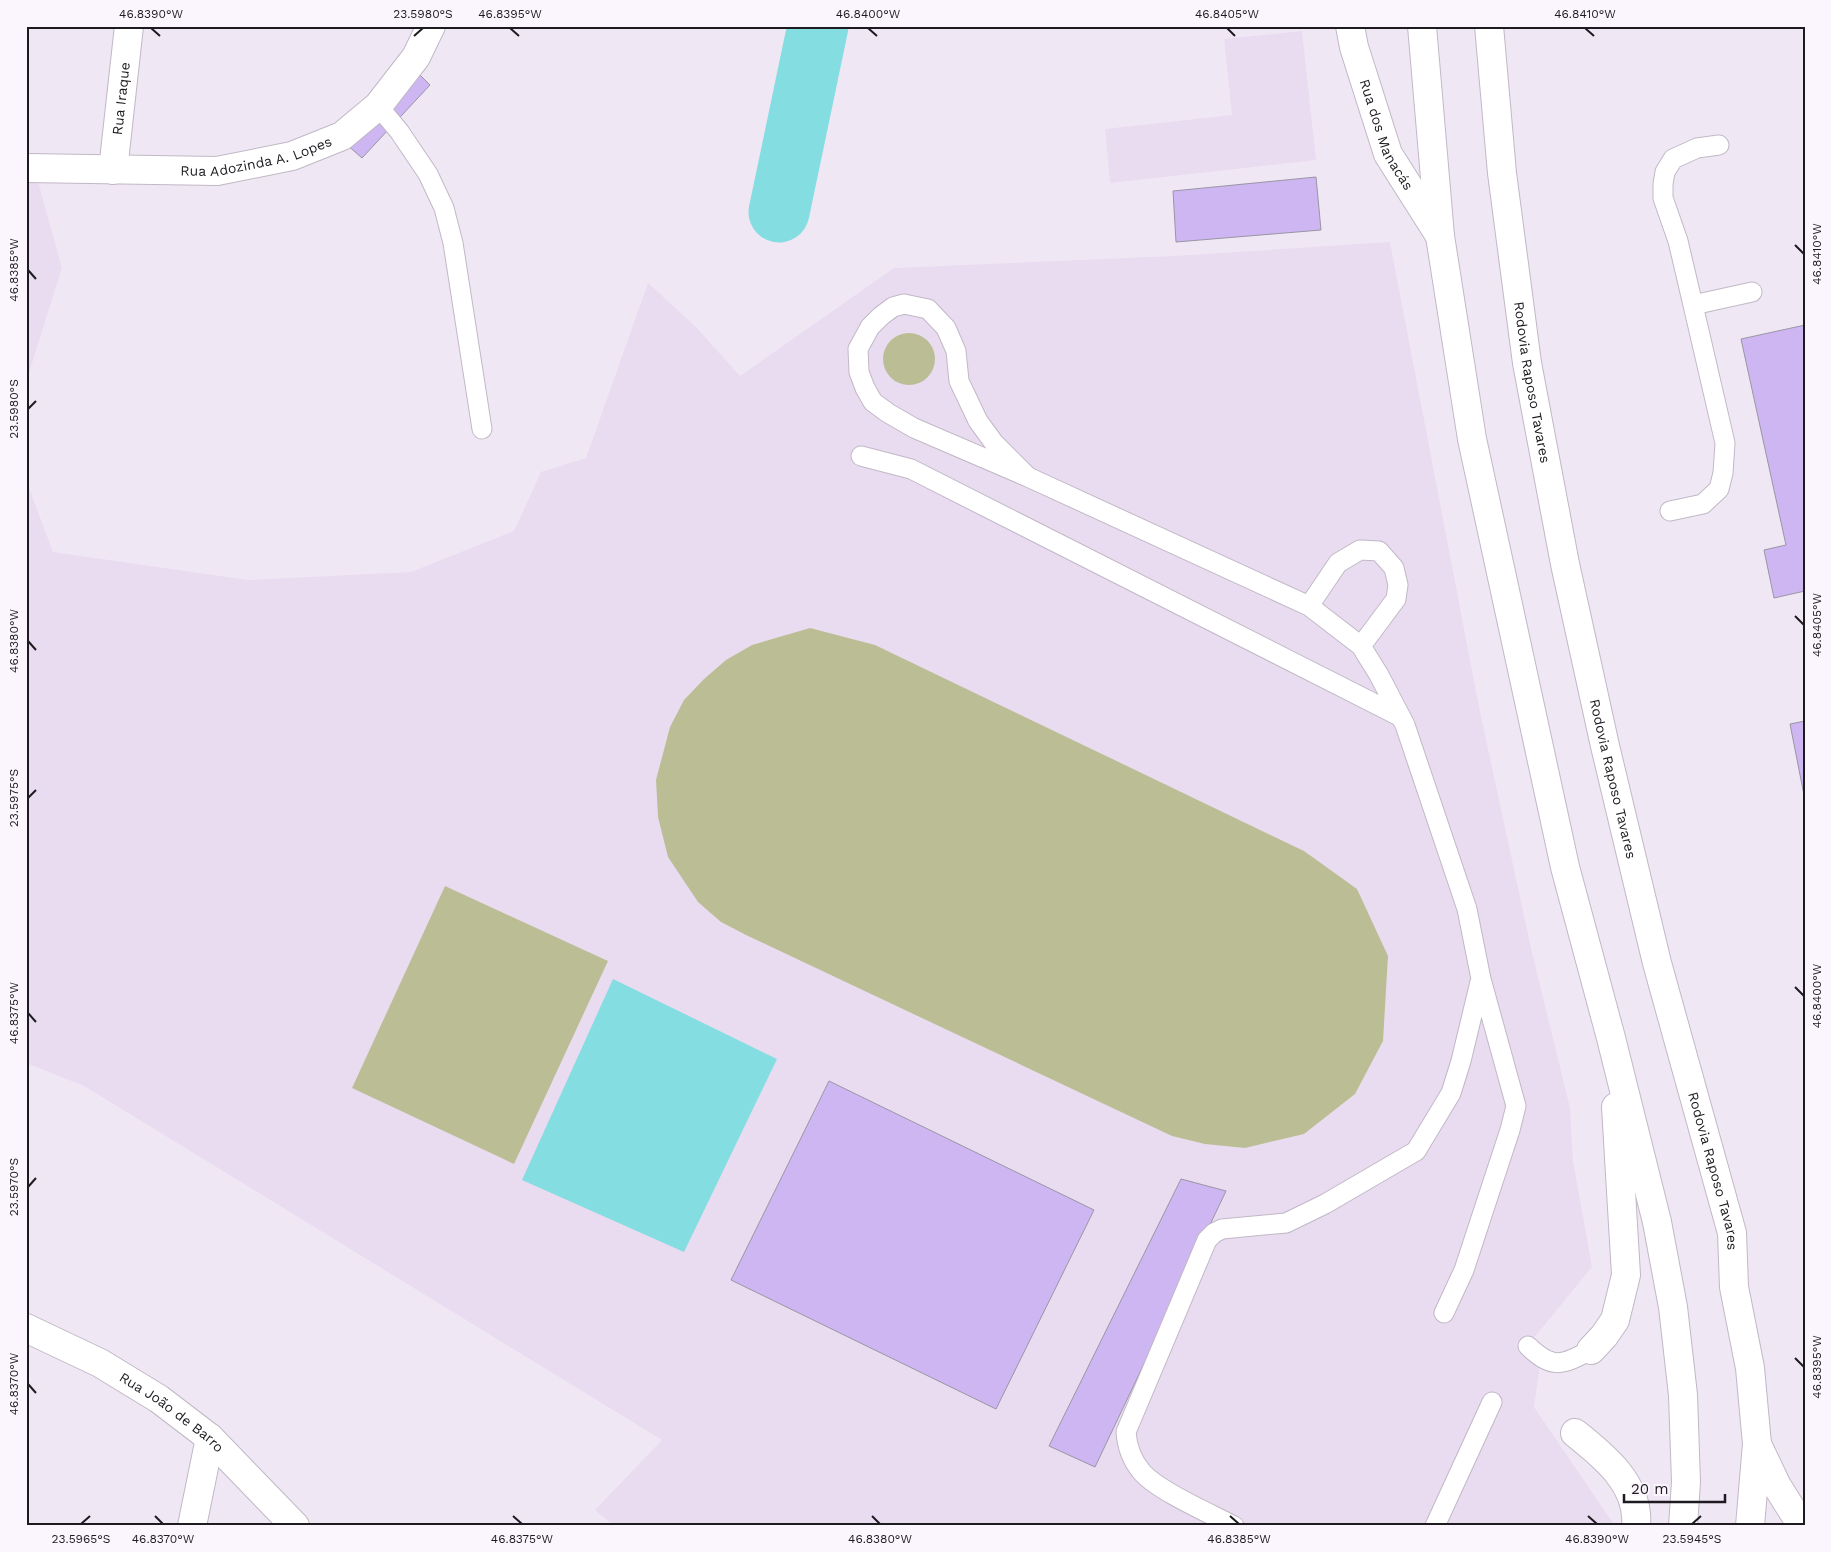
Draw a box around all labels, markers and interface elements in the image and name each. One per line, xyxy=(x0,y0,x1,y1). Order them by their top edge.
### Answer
text: 46.8390°W xyxy=(119,7,183,21)
text: 23.5980°S xyxy=(393,7,453,21)
text: 46.8395°W xyxy=(478,7,542,21)
text: 46.8400°W xyxy=(836,7,901,21)
text: 46.8405°W xyxy=(1195,7,1259,21)
text: 46.8410°W xyxy=(1554,7,1616,21)
street label: Rua Iraque xyxy=(109,61,133,136)
street label: Rua dos Manacás xyxy=(1357,77,1417,193)
street label: Rua Adozinda A. Lopes xyxy=(180,133,334,179)
text: 46.8410°W xyxy=(1810,223,1824,285)
text: 46.8385°W xyxy=(7,238,21,302)
street label: Rodovia Raposo Tavares xyxy=(1511,301,1554,464)
text: 23.5980°S xyxy=(7,379,21,439)
text: 46.8405°W xyxy=(1810,593,1824,657)
text: 46.8380°W xyxy=(7,609,21,673)
street label: Rodovia Raposo Tavares xyxy=(1587,698,1640,860)
text: 23.5975°S xyxy=(7,769,21,827)
text: 46.8400°W xyxy=(1810,963,1824,1028)
text: 46.8375°W xyxy=(7,981,21,1044)
street label: Rodovia Raposo Tavares xyxy=(1685,1090,1741,1251)
text: 23.5970°S xyxy=(7,1158,21,1216)
text: 46.8395°W xyxy=(1810,1335,1824,1399)
text: 46.8370°W xyxy=(7,1352,21,1415)
street label: Rua João de Barro xyxy=(117,1369,227,1455)
scale bar xyxy=(1624,1472,1725,1504)
text: 20 m xyxy=(1631,1480,1669,1498)
text: 23.5965°S xyxy=(51,1532,111,1546)
text: 46.8370°W xyxy=(132,1532,195,1546)
text: 46.8375°W xyxy=(491,1532,554,1546)
text: 46.8380°W xyxy=(848,1532,912,1546)
text: 46.8385°W xyxy=(1207,1532,1271,1546)
text: 46.8390°W xyxy=(1565,1532,1629,1546)
text: 23.5945°S xyxy=(1662,1532,1722,1546)

